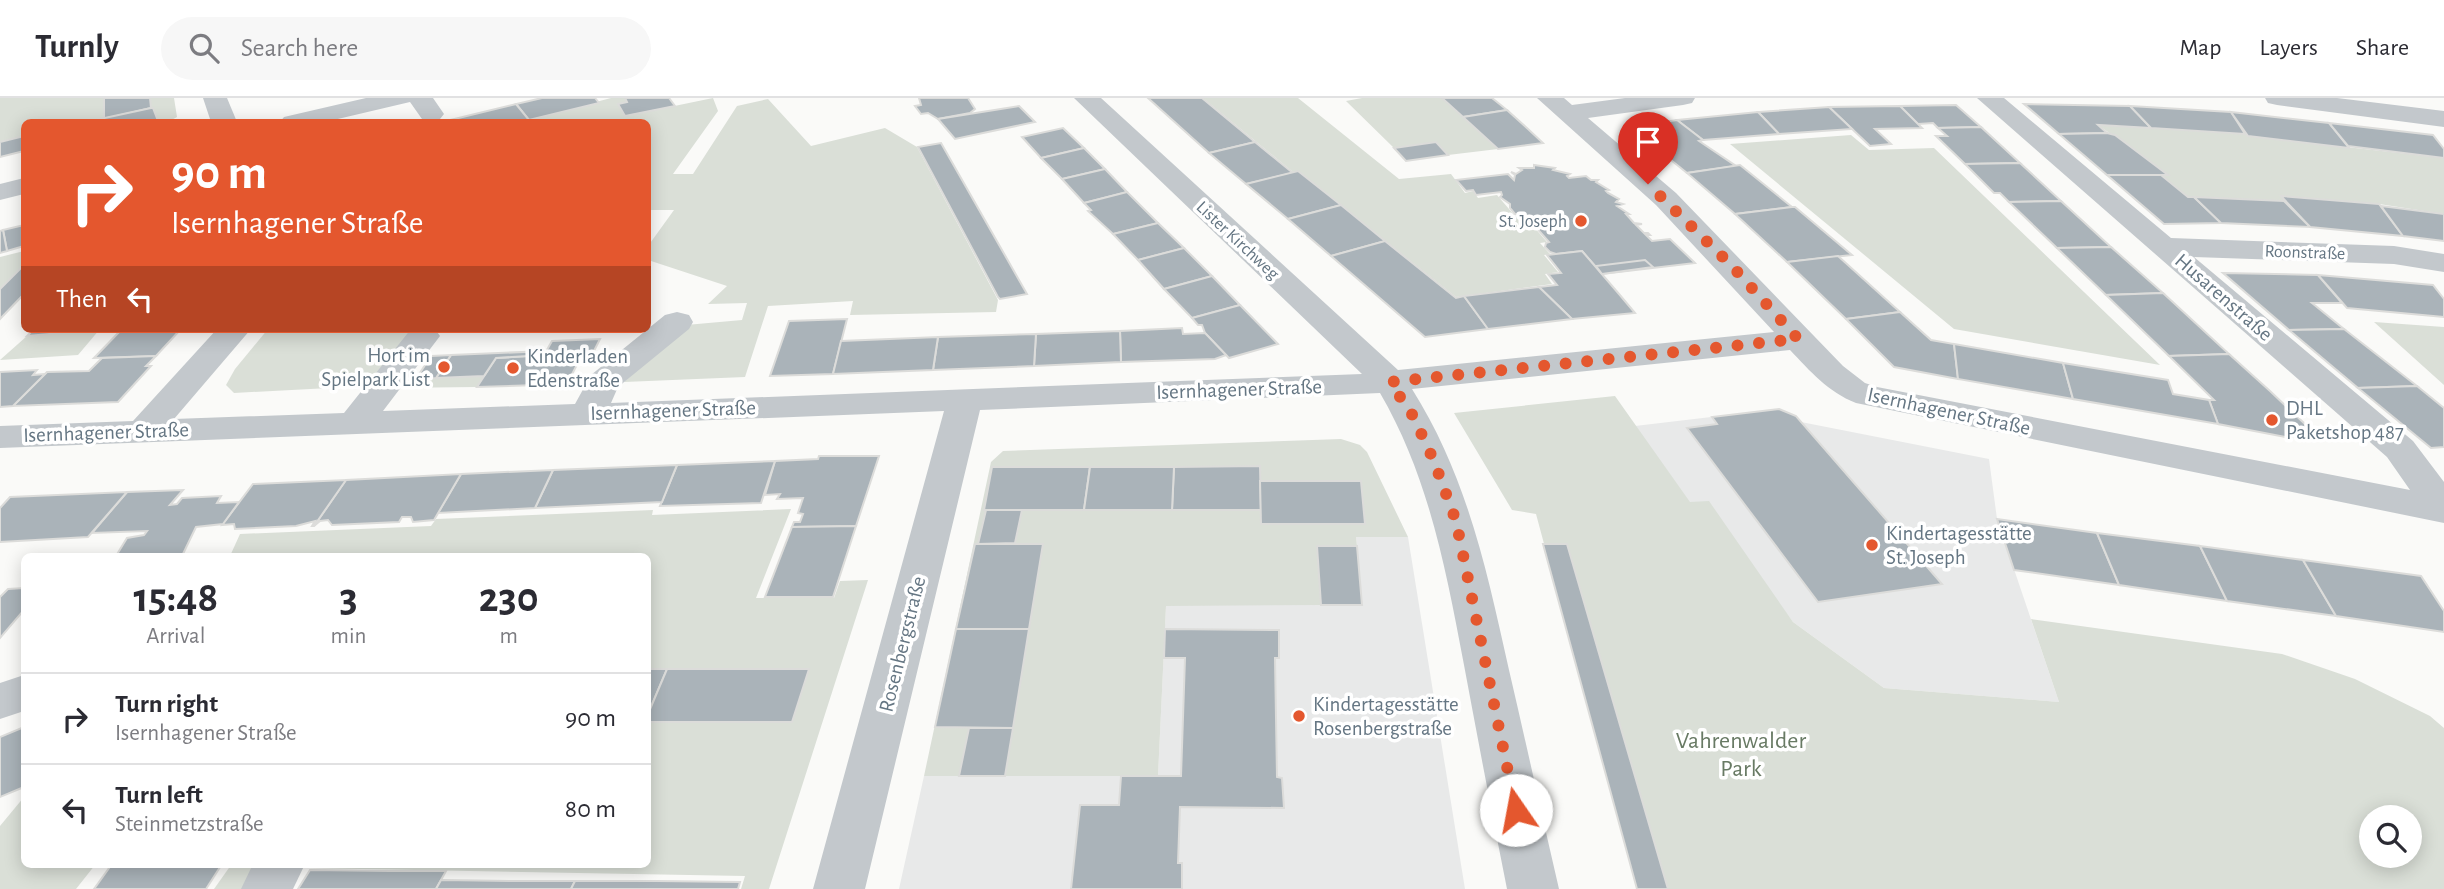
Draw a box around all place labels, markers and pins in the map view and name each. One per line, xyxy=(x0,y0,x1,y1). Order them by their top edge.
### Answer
pin xyxy=(1618,112,1678,184)
place label: St. Joseph xyxy=(1499,213,1567,231)
marker: St. Joseph xyxy=(1573,213,1589,229)
place label: Hort im Spielpark List xyxy=(321,345,430,390)
place label: Kinderladen Edenstraße xyxy=(527,346,628,391)
marker: Hort im Spielpark List xyxy=(436,359,452,375)
marker: Kinderladen Edenstraße xyxy=(505,360,521,376)
place label: DHL Paketshop 487 xyxy=(2286,398,2404,443)
marker: DHL Paketshop 487 xyxy=(2264,412,2280,428)
place label: Kindertagesstätte St. Joseph xyxy=(1886,523,2032,568)
marker: Kindertagesstätte St. Joseph xyxy=(1864,537,1880,553)
place label: Kindertagesstätte Rosenbergstraße xyxy=(1313,694,1459,739)
marker: Kindertagesstätte Rosenbergstraße xyxy=(1291,708,1307,724)

